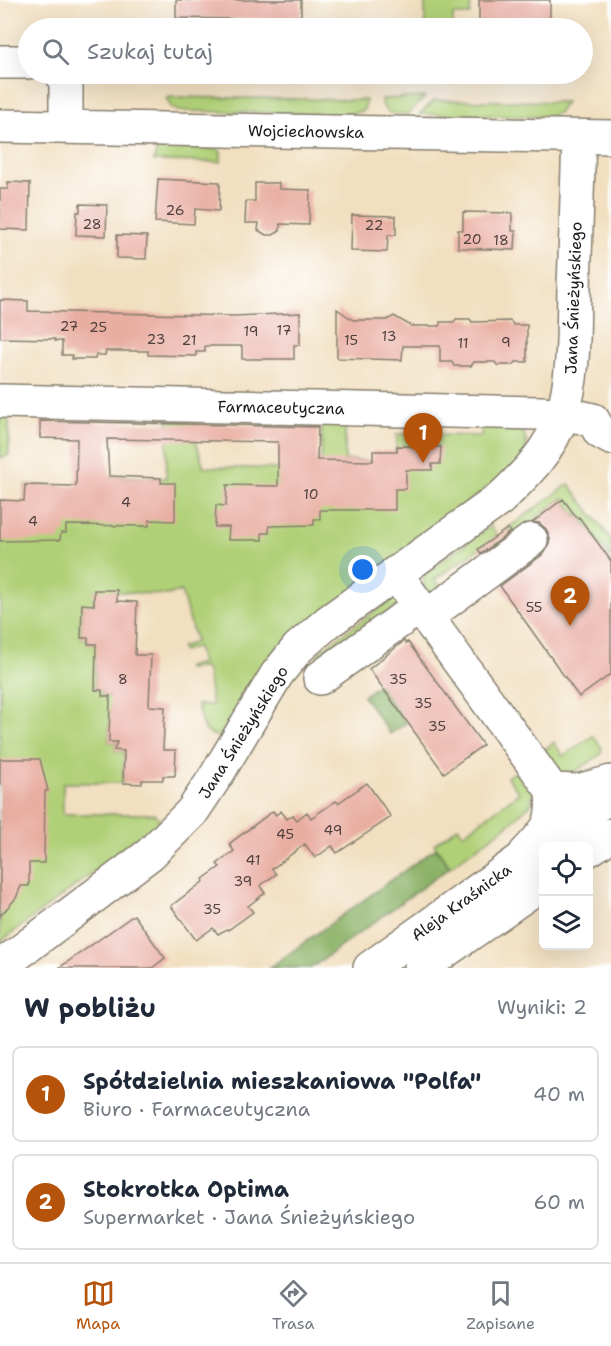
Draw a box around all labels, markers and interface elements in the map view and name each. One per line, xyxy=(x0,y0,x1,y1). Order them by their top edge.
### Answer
search box xyxy=(18,18,593,84)
icon: search xyxy=(39,35,72,68)
text: Szukaj tutaj xyxy=(87,37,213,66)
street label: Wojciechowska xyxy=(248,120,364,143)
house number: 26 xyxy=(166,201,185,219)
house number: 28 xyxy=(82,215,102,233)
house number: 22 xyxy=(365,216,383,234)
street label: Jana Śnieżyńskiego xyxy=(560,221,587,375)
house number: 20 xyxy=(462,230,482,248)
house number: 18 xyxy=(493,231,509,249)
house number: 27 xyxy=(60,317,78,335)
house number: 25 xyxy=(89,318,107,336)
house number: 17 xyxy=(277,321,291,339)
house number: 19 xyxy=(243,322,259,340)
house number: 13 xyxy=(382,327,396,345)
house number: 23 xyxy=(147,330,165,348)
house number: 21 xyxy=(182,331,196,349)
house number: 15 xyxy=(344,331,358,349)
house number: 9 xyxy=(501,333,511,351)
house number: 11 xyxy=(457,334,469,352)
street label: Farmaceutyczna xyxy=(217,396,345,419)
pin: 1 xyxy=(404,414,442,463)
house number: 10 xyxy=(303,485,319,503)
house number: 4 xyxy=(121,493,131,511)
house number: 4 xyxy=(28,512,38,530)
your location xyxy=(348,555,377,584)
pin: 2 xyxy=(550,576,590,626)
house number: 55 xyxy=(526,598,542,616)
street label: Jana Śnieżyńskiego xyxy=(194,662,293,803)
house number: 8 xyxy=(118,670,128,688)
house number: 35 xyxy=(389,670,407,688)
house number: 35 xyxy=(414,694,432,712)
house number: 35 xyxy=(428,717,446,735)
house number: 49 xyxy=(324,821,343,839)
house number: 45 xyxy=(276,825,294,843)
map controls xyxy=(539,842,593,950)
button: locate xyxy=(539,842,593,896)
house number: 41 xyxy=(246,851,260,869)
street label: Aleja Kraśnicka xyxy=(407,859,516,946)
house number: 39 xyxy=(234,872,252,890)
button: layers xyxy=(539,896,593,950)
house number: 35 xyxy=(203,900,221,918)
text: W pobliżu xyxy=(24,990,156,1025)
text: Wyniki: 2 xyxy=(497,994,587,1020)
text: Spółdzielnia mieszkaniowa "Polfa" xyxy=(83,1067,481,1096)
text: 1 xyxy=(41,1081,50,1107)
text: 40 m xyxy=(533,1081,585,1107)
text: Biuro · Farmaceutyczna xyxy=(83,1096,310,1122)
text: Stokrotka Optima xyxy=(83,1175,289,1204)
text: 2 xyxy=(39,1189,53,1215)
text: 60 m xyxy=(533,1189,585,1215)
text: Supermarket · Jana Śnieżyńskiego xyxy=(83,1204,415,1230)
tab: Mapa xyxy=(76,1277,120,1334)
tab: Trasa xyxy=(272,1277,315,1334)
tab: Zapisane xyxy=(466,1277,535,1334)

